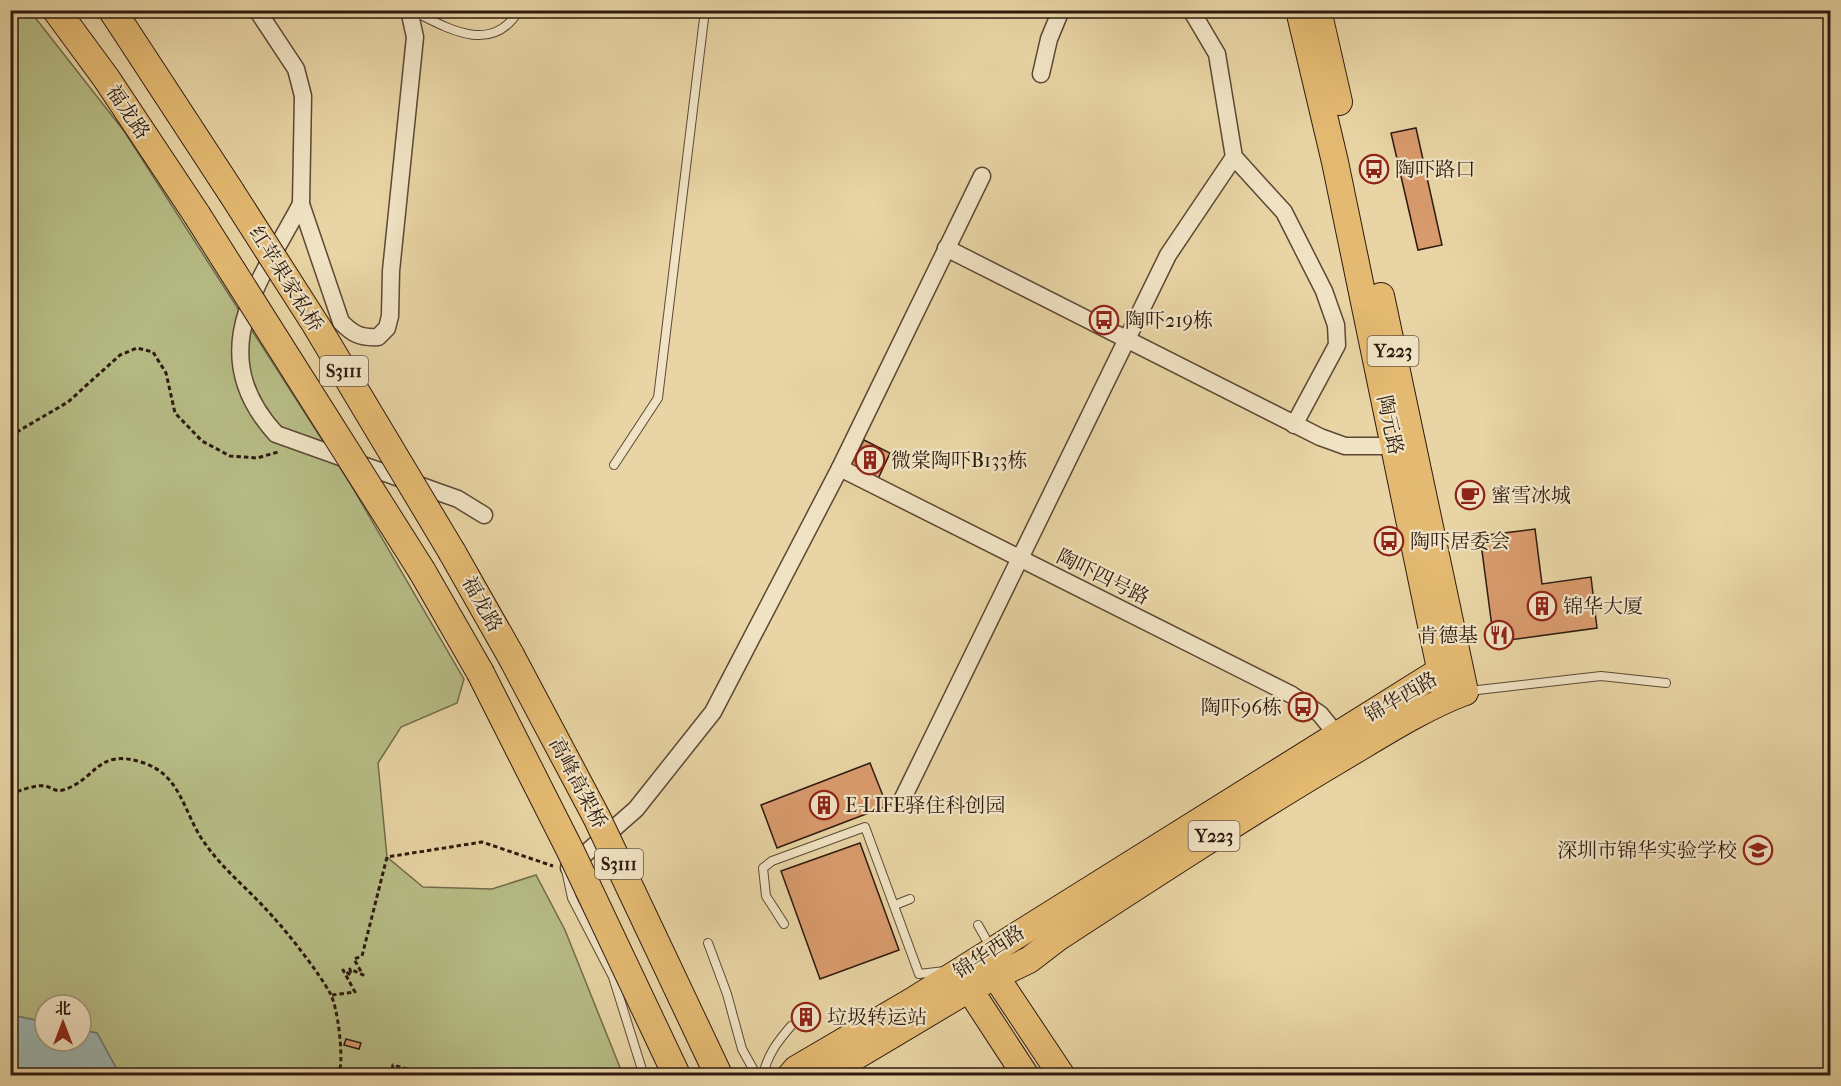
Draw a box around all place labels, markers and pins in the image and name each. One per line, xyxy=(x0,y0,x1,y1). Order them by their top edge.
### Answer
bus stop icon: 陶吓路口 xyxy=(1358,153,1390,185)
place label: 陶吓路口 xyxy=(1395,158,1475,181)
bus stop icon: 陶吓219栋 xyxy=(1088,304,1120,336)
place label: 陶吓219栋 xyxy=(1125,309,1213,332)
building icon: 微棠陶吓B133栋 xyxy=(854,444,886,476)
place label: 微棠陶吓B133栋 xyxy=(891,449,1028,472)
cafe icon: 蜜雪冰城 xyxy=(1454,479,1486,511)
place label: 蜜雪冰城 xyxy=(1491,484,1571,507)
bus stop icon: 陶吓居委会 xyxy=(1373,525,1405,557)
place label: 陶吓居委会 xyxy=(1410,530,1510,553)
building icon: 锦华大厦 xyxy=(1526,590,1558,622)
place label: 锦华大厦 xyxy=(1563,595,1643,618)
restaurant icon: 肯德基 xyxy=(1483,619,1515,651)
place label: 肯德基 xyxy=(1418,624,1478,647)
bus stop icon: 陶吓96栋 xyxy=(1287,691,1319,723)
place label: 陶吓96栋 xyxy=(1201,696,1282,719)
building icon: E-LIFE驿住科创园 xyxy=(808,789,840,821)
place label: E-LIFE驿住科创园 xyxy=(845,794,1005,817)
school or university icon: 深圳市锦华实验学校 xyxy=(1742,834,1774,866)
place label: 深圳市锦华实验学校 xyxy=(1557,839,1737,862)
building icon: 垃圾转运站 xyxy=(790,1001,822,1033)
place label: 垃圾转运站 xyxy=(827,1006,927,1029)

